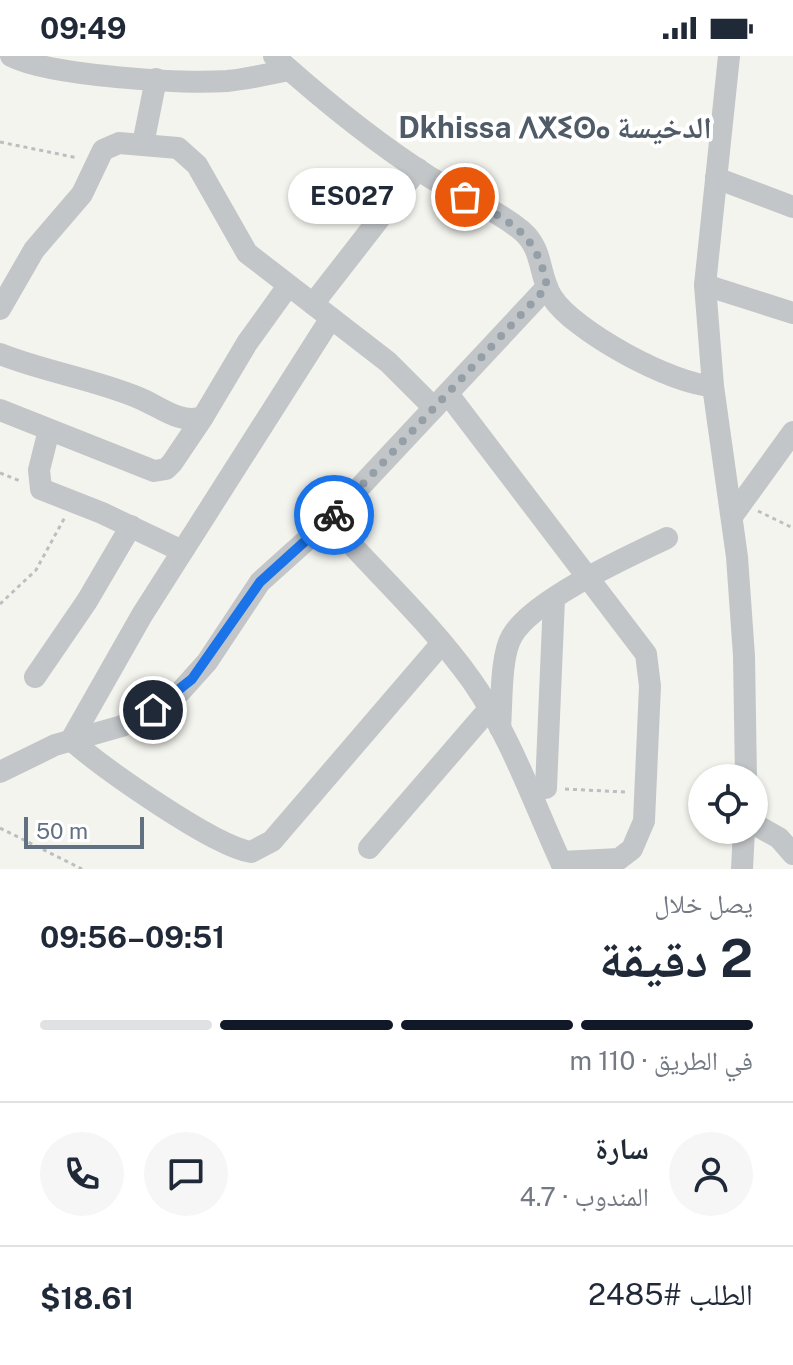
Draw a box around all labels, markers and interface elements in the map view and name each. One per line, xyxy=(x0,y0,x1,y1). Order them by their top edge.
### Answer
text: 09:49 xyxy=(40,10,126,46)
district label: Dkhissa ⴷⵅⵉⵙⴰ الدخيسة xyxy=(398,109,712,145)
pin xyxy=(431,163,499,231)
callout: ES027 xyxy=(289,169,417,225)
icon: bag xyxy=(443,175,487,219)
text: ES027 xyxy=(310,180,394,211)
courier xyxy=(294,475,374,555)
icon: bike xyxy=(312,493,356,537)
pin xyxy=(119,676,187,744)
icon: home xyxy=(131,688,175,732)
map controls xyxy=(688,764,768,844)
button: locate xyxy=(688,764,768,844)
scale bar xyxy=(24,813,144,849)
text: 50 m xyxy=(36,818,88,844)
text: يصل خلال xyxy=(654,888,753,919)
text: 09:51–09:56 xyxy=(40,919,225,955)
text: 2 دقيقة xyxy=(599,928,753,989)
text: في الطريق · 110 m xyxy=(569,1045,753,1076)
text: سارة xyxy=(595,1130,649,1166)
button: phone xyxy=(40,1132,124,1216)
button: chat xyxy=(144,1132,228,1216)
button: person xyxy=(669,1132,753,1216)
text: المندوب · 4.7 xyxy=(519,1181,649,1212)
text: الطلب #2485 xyxy=(588,1276,753,1312)
text: $18.61 xyxy=(40,1280,134,1316)

